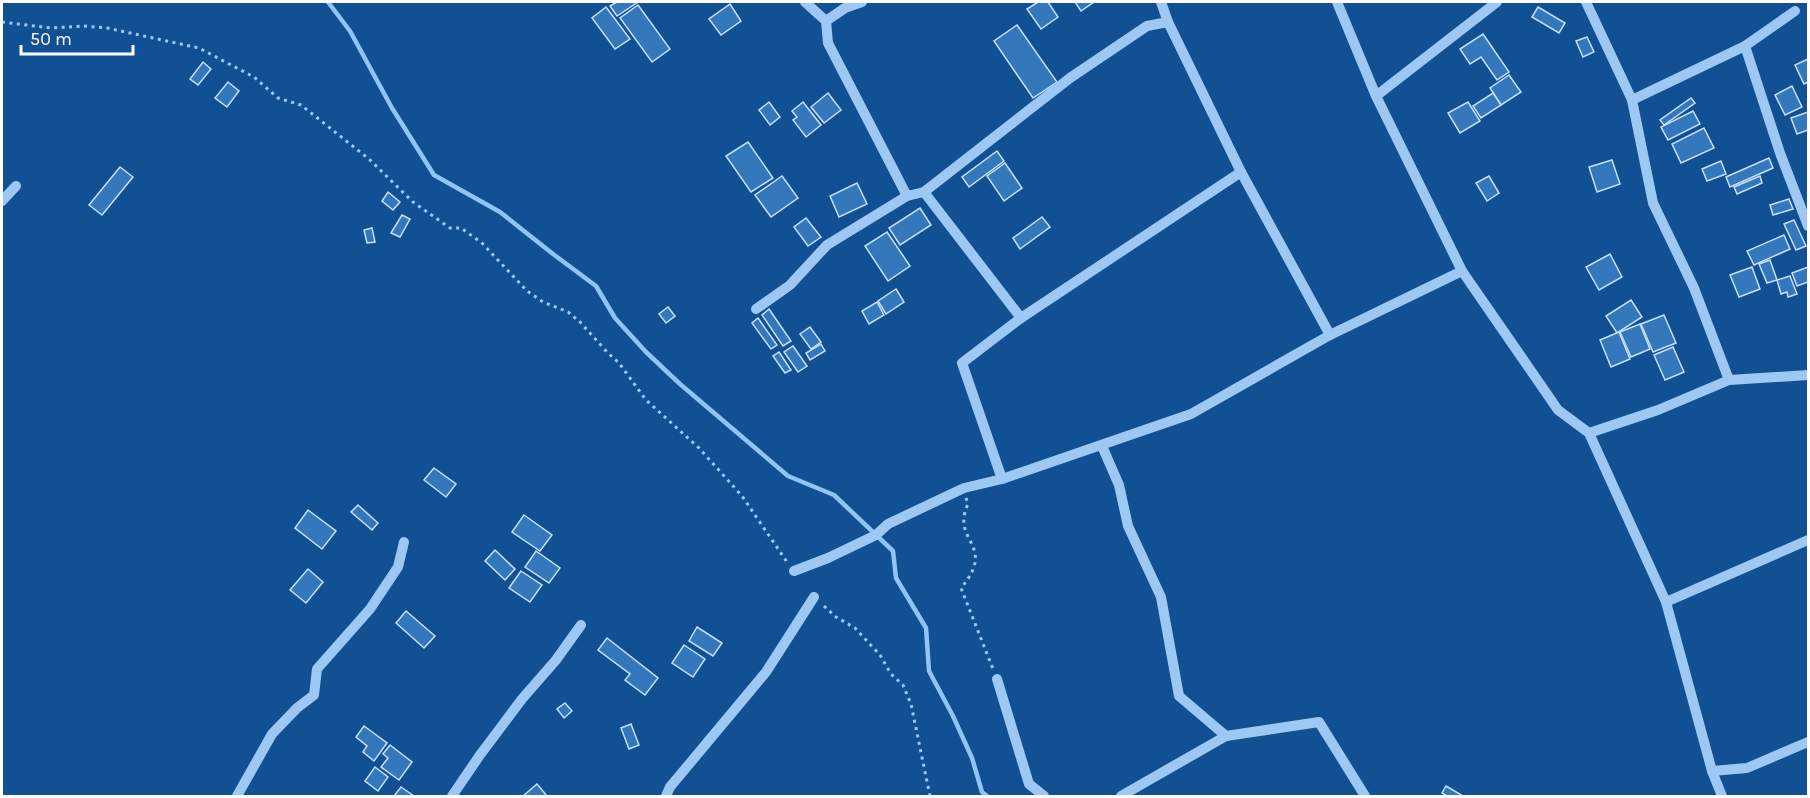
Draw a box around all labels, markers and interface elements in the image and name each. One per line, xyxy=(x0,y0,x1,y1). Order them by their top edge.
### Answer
scale bar xyxy=(21,18,134,56)
text: 50 m xyxy=(30,28,72,50)

